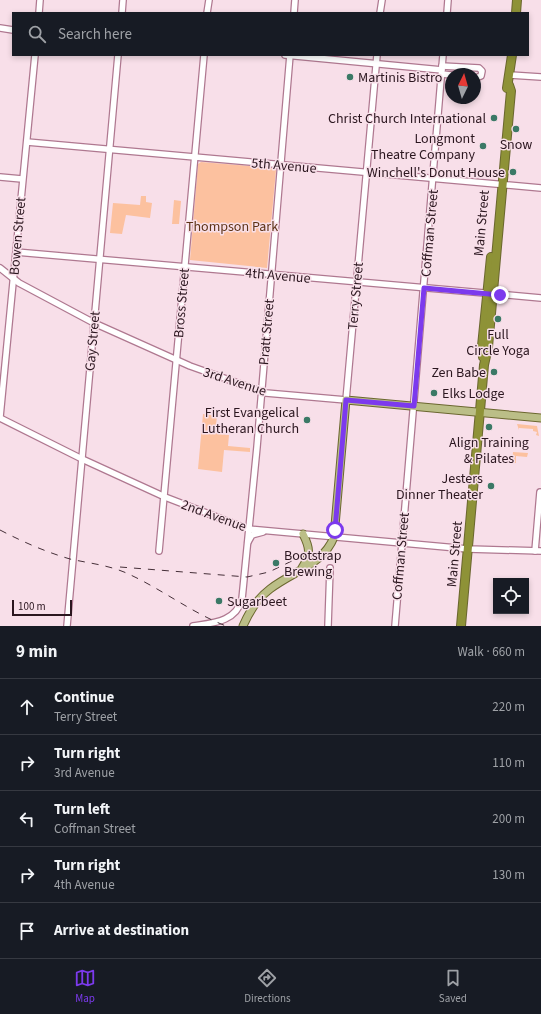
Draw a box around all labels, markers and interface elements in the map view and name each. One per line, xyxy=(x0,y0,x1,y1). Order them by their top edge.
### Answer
search box xyxy=(12,12,529,56)
icon: search xyxy=(26,23,48,45)
text: Search here xyxy=(58,24,132,45)
place label: Martinis Bistro xyxy=(358,68,442,88)
north arrow xyxy=(445,68,481,104)
marker: Martinis Bistro xyxy=(345,72,355,82)
place label: Christ Church International xyxy=(328,109,486,129)
marker: Christ Church International xyxy=(489,113,499,123)
marker: Snow xyxy=(511,124,521,134)
place label: Longmont Theatre Company xyxy=(371,129,475,165)
place label: Snow xyxy=(500,135,532,155)
marker: Longmont Theatre Company xyxy=(478,141,488,151)
street label: 5th Avenue xyxy=(251,153,317,179)
place label: Winchell's Donut House xyxy=(367,163,505,183)
marker: Winchell's Donut House xyxy=(508,167,518,177)
street label: Coffman Street xyxy=(416,188,444,278)
street label: Main Street xyxy=(469,189,495,257)
street label: Bowen Street xyxy=(5,196,31,276)
park label: Thompson Park xyxy=(186,217,278,237)
street label: Terry Street xyxy=(343,261,369,331)
street label: 4th Avenue xyxy=(245,263,311,289)
street label: Bross Street xyxy=(169,267,195,339)
route end xyxy=(491,286,509,304)
street label: Pratt Street xyxy=(254,298,280,366)
street label: Gay Street xyxy=(80,310,106,372)
marker: Full Circle Yoga xyxy=(493,314,503,324)
place label: Full Circle Yoga xyxy=(466,325,530,361)
street label: 3rd Avenue xyxy=(200,362,269,402)
place label: Zen Babe xyxy=(431,363,486,383)
marker: Zen Babe xyxy=(489,367,499,377)
place label: Elks Lodge xyxy=(442,384,504,404)
marker: Elks Lodge xyxy=(429,388,439,398)
place label: First Evangelical Lutheran Church xyxy=(201,403,299,439)
marker: First Evangelical Lutheran Church xyxy=(302,415,312,425)
marker: Align Training & Pilates xyxy=(484,422,494,432)
place label: Align Training & Pilates xyxy=(449,433,529,469)
place label: Jesters Dinner Theater xyxy=(396,469,483,505)
marker: Jesters Dinner Theater xyxy=(486,481,496,491)
street label: 2nd Avenue xyxy=(178,495,249,537)
street label: Coffman Street xyxy=(387,511,415,601)
street label: Main Street xyxy=(442,520,468,588)
route start xyxy=(326,521,344,539)
place label: Bootstrap Brewing xyxy=(284,546,342,582)
marker: Bootstrap Brewing xyxy=(271,558,281,568)
map controls xyxy=(493,578,529,614)
button: locate xyxy=(493,578,529,614)
place label: Sugarbeet xyxy=(227,592,287,612)
marker: Sugarbeet xyxy=(214,596,224,606)
scale bar xyxy=(12,598,72,617)
text: 100 m xyxy=(18,599,46,614)
text: 9 min xyxy=(16,640,57,664)
text: Walk · 660 m xyxy=(457,643,525,661)
text: Continue xyxy=(54,687,114,708)
icon: ahead xyxy=(16,696,38,718)
text: 220 m xyxy=(492,698,525,716)
text: Terry Street xyxy=(54,708,117,726)
text: Turn right xyxy=(54,743,120,764)
icon: right xyxy=(16,752,38,774)
text: 110 m xyxy=(492,754,525,772)
text: 3rd Avenue xyxy=(54,764,115,782)
text: Turn left xyxy=(54,799,110,820)
icon: left xyxy=(16,808,38,830)
text: 200 m xyxy=(492,810,525,828)
text: Coffman Street xyxy=(54,820,136,838)
text: Turn right xyxy=(54,855,120,876)
icon: right xyxy=(16,864,38,886)
text: 130 m xyxy=(492,866,525,884)
text: 4th Avenue xyxy=(54,876,115,894)
icon: arrive xyxy=(16,920,38,942)
text: Arrive at destination xyxy=(54,920,189,941)
tab: Map xyxy=(74,967,96,1006)
tab: Directions xyxy=(244,967,291,1006)
tab: Saved xyxy=(439,967,467,1006)

